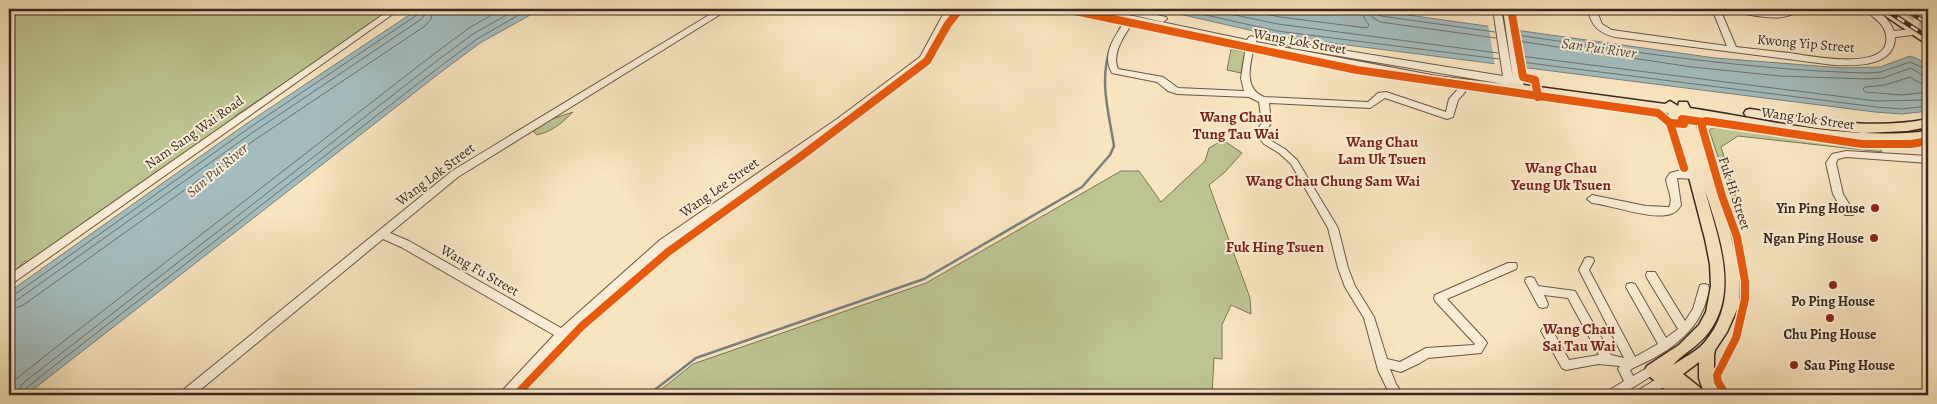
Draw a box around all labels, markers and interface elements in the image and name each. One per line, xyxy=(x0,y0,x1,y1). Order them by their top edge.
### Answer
street label: Wang Lok Street xyxy=(1251,24,1348,59)
street label: Kwong Yip Street xyxy=(1756,30,1856,57)
water label: San Pui River xyxy=(1560,33,1638,63)
street label: Nam Sang Wai Road xyxy=(141,91,248,174)
street label: Wang Lok Street xyxy=(1759,102,1856,135)
district label: Wang Chau Tung Tau Wai xyxy=(1193,107,1280,144)
district label: Wang Chau Lam Uk Tsuen xyxy=(1338,132,1427,169)
water label: San Pui River xyxy=(182,138,253,202)
street label: Wang Lok Street xyxy=(391,138,479,211)
street label: Wang Lee Street xyxy=(675,153,763,222)
street label: Fuk Hi Street xyxy=(1714,154,1755,233)
district label: Wang Chau Yeung Uk Tsuen xyxy=(1510,158,1611,195)
district label: Wang Chau Chung Sam Wai xyxy=(1245,171,1421,191)
place label: Yin Ping House xyxy=(1775,199,1866,218)
marker: Yin Ping House xyxy=(1869,202,1881,214)
place label: Ngan Ping House xyxy=(1763,229,1865,248)
marker: Ngan Ping House xyxy=(1868,232,1880,244)
district label: Fuk Hing Tsuen xyxy=(1226,237,1325,257)
street label: Wang Fu Street xyxy=(436,240,523,301)
marker: Po Ping House xyxy=(1827,279,1839,291)
place label: Po Ping House xyxy=(1791,292,1876,311)
marker: Chu Ping House xyxy=(1824,312,1836,324)
district label: Wang Chau Sai Tau Wai xyxy=(1542,319,1616,356)
place label: Chu Ping House xyxy=(1783,325,1877,344)
place label: Sau Ping House xyxy=(1804,356,1896,375)
marker: Sau Ping House xyxy=(1788,359,1800,371)

